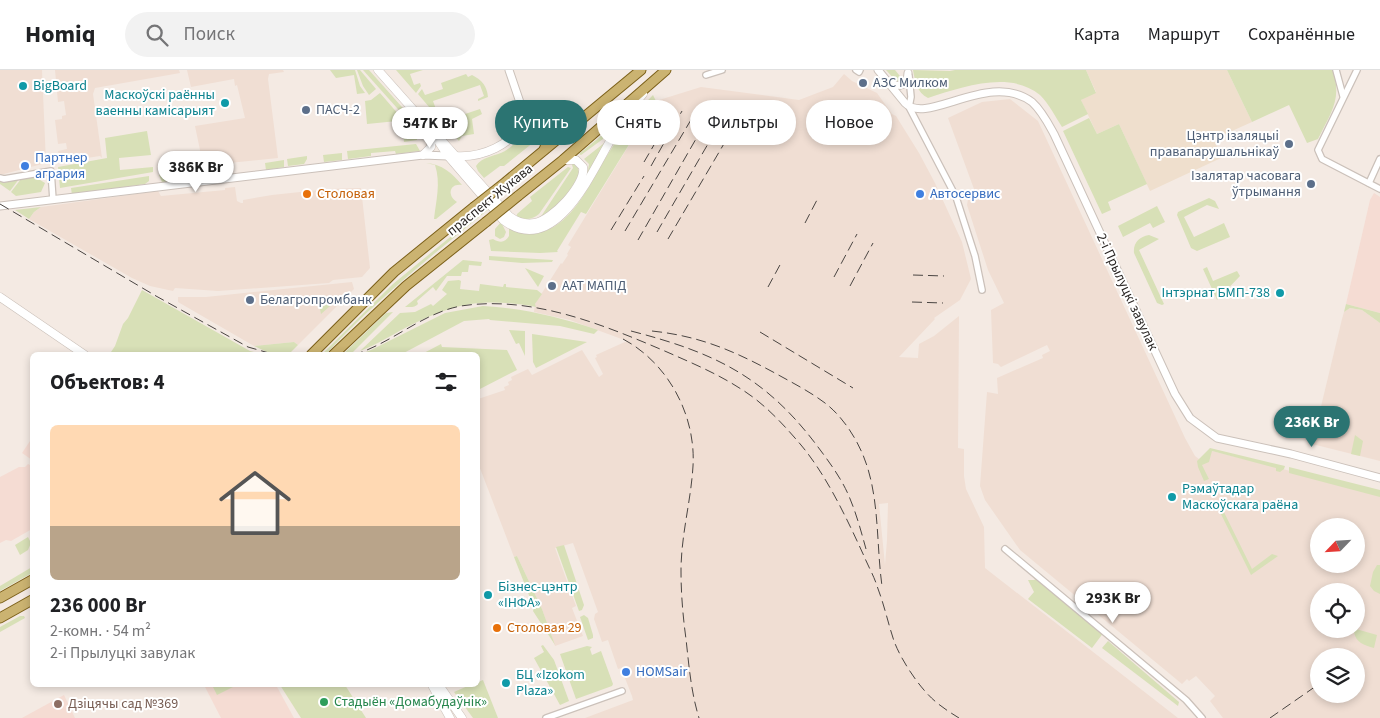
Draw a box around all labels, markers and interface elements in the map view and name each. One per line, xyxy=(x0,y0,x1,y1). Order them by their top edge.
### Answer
search box xyxy=(125,12,475,57)
text: Homiq xyxy=(25,17,95,52)
icon: search xyxy=(143,21,171,49)
text: Поиск xyxy=(183,21,235,48)
text: Карта xyxy=(1074,22,1120,47)
text: Маршрут xyxy=(1148,22,1220,47)
text: Сохранённые xyxy=(1248,22,1355,47)
place label: АЗС Милком xyxy=(873,73,948,93)
place label: BigBoard xyxy=(33,76,87,96)
marker: АЗС Милком xyxy=(857,77,869,89)
marker: BigBoard xyxy=(17,80,29,92)
place label: Маскоўскі раённы ваенны камісарыят xyxy=(96,85,216,121)
marker: Маскоўскі раённы ваенны камісарыят xyxy=(219,97,231,109)
place label: ПАСЧ-2 xyxy=(316,100,360,120)
chip: Купить xyxy=(495,100,587,145)
chip: Снять xyxy=(597,100,680,145)
chip: Фильтры xyxy=(690,100,796,145)
chip: Новое xyxy=(806,100,892,145)
marker: ПАСЧ-2 xyxy=(300,104,312,116)
pin: 547K Br xyxy=(384,106,476,149)
text: 547K Br xyxy=(403,112,457,134)
place label: Цэнтр ізаляцыі правапарушальнікаў xyxy=(1150,126,1279,162)
marker: Цэнтр ізаляцыі правапарушальнікаў xyxy=(1283,138,1295,150)
place label: Партнер агрария xyxy=(35,148,88,184)
pin: 386K Br xyxy=(150,150,242,193)
text: 386K Br xyxy=(169,156,223,178)
street label: праспект Жукава xyxy=(443,159,537,241)
marker: Партнер агрария xyxy=(19,160,31,172)
place label: Ізалятар часовага ўтрымання xyxy=(1191,166,1301,202)
marker: Ізалятар часовага ўтрымання xyxy=(1305,178,1317,190)
place label: Столовая xyxy=(317,184,375,204)
place label: Автосервис xyxy=(930,184,1001,204)
marker: Столовая xyxy=(301,188,313,200)
marker: Автосервис xyxy=(914,188,926,200)
street label: 2-і Прылуцкі завулак xyxy=(1091,230,1163,354)
place label: ААТ МАПІД xyxy=(562,276,626,296)
marker: ААТ МАПІД xyxy=(546,280,558,292)
place label: Інтэрнат БМП-738 xyxy=(1161,283,1270,303)
marker: Інтэрнат БМП-738 xyxy=(1274,287,1286,299)
place label: Белагропромбанк xyxy=(260,290,372,310)
marker: Белагропромбанк xyxy=(244,294,256,306)
text: Объектов: 4 xyxy=(50,367,165,397)
icon: filters xyxy=(432,368,460,396)
pin: 236K Br xyxy=(1266,406,1358,448)
text: 236K Br xyxy=(1285,411,1339,433)
icon: home xyxy=(210,458,300,548)
place label: Рэмаўтадар Маскоўскага раёна xyxy=(1182,479,1298,515)
marker: Рэмаўтадар Маскоўскага раёна xyxy=(1166,491,1178,503)
north arrow xyxy=(1310,518,1365,572)
map controls xyxy=(1310,518,1365,703)
place label: Бізнес-цэнтр «ІНФА» xyxy=(498,577,578,613)
pin: 293K Br xyxy=(1067,582,1159,624)
button: locate xyxy=(1310,583,1365,638)
text: 293K Br xyxy=(1086,587,1140,609)
marker: Бізнес-цэнтр «ІНФА» xyxy=(482,589,494,601)
text: 236 000 Br xyxy=(50,590,146,620)
place label: Столовая 29 xyxy=(507,618,582,638)
text: 2-комн. · 54 m² xyxy=(50,620,151,642)
marker: Столовая 29 xyxy=(491,622,503,634)
text: 2-і Прылуцкі завулак xyxy=(50,642,195,664)
button: layers xyxy=(1310,648,1365,703)
place label: HOMSair xyxy=(636,662,688,682)
place label: БЦ «Izokom Plaza» xyxy=(516,665,585,701)
marker: HOMSair xyxy=(620,666,632,678)
marker: БЦ «Izokom Plaza» xyxy=(500,677,512,689)
place label: Стадыён «Домабудаўнік» xyxy=(334,692,487,712)
place label: Дзіцячы сад №369 xyxy=(68,694,178,714)
marker: Стадыён «Домабудаўнік» xyxy=(318,696,330,708)
marker: Дзіцячы сад №369 xyxy=(52,698,64,710)

